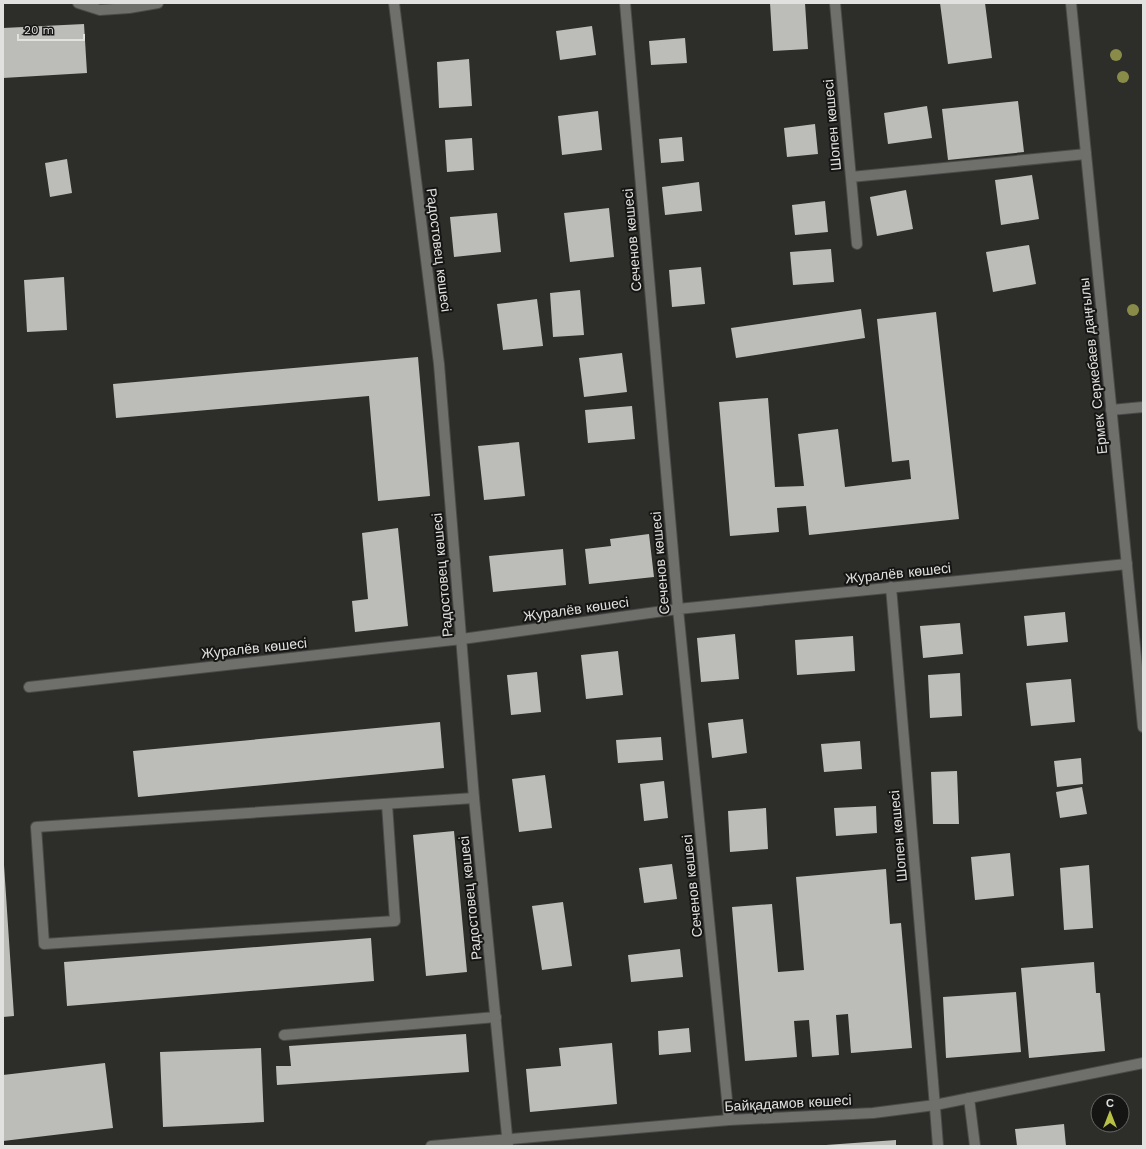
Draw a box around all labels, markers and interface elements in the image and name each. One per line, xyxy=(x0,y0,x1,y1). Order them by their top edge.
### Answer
scale bar xyxy=(18,16,84,42)
text: 20 m xyxy=(24,23,54,37)
street label: Шопен көшесі xyxy=(820,79,844,171)
street label: Радостовец көшесі xyxy=(423,187,455,313)
street label: Сеченов көшесі xyxy=(620,188,644,292)
street label: Ермек Серкебаев даңғылы xyxy=(1076,277,1110,455)
street label: Сеченов көшесі xyxy=(648,511,672,615)
street label: Радостовец көшесі xyxy=(429,512,455,638)
street label: Журалёв көшесі xyxy=(844,559,952,587)
street label: Журалёв көшесі xyxy=(522,594,630,624)
street label: Журалёв көшесі xyxy=(200,634,308,662)
street label: Шопен көшесі xyxy=(886,790,910,882)
street label: Сеченов көшесі xyxy=(679,834,705,938)
street label: Радостовец көшесі xyxy=(456,835,484,961)
street label: Байқадамов көшесі xyxy=(724,1092,852,1114)
north arrow xyxy=(1090,1093,1130,1133)
text: С xyxy=(1106,1097,1114,1110)

